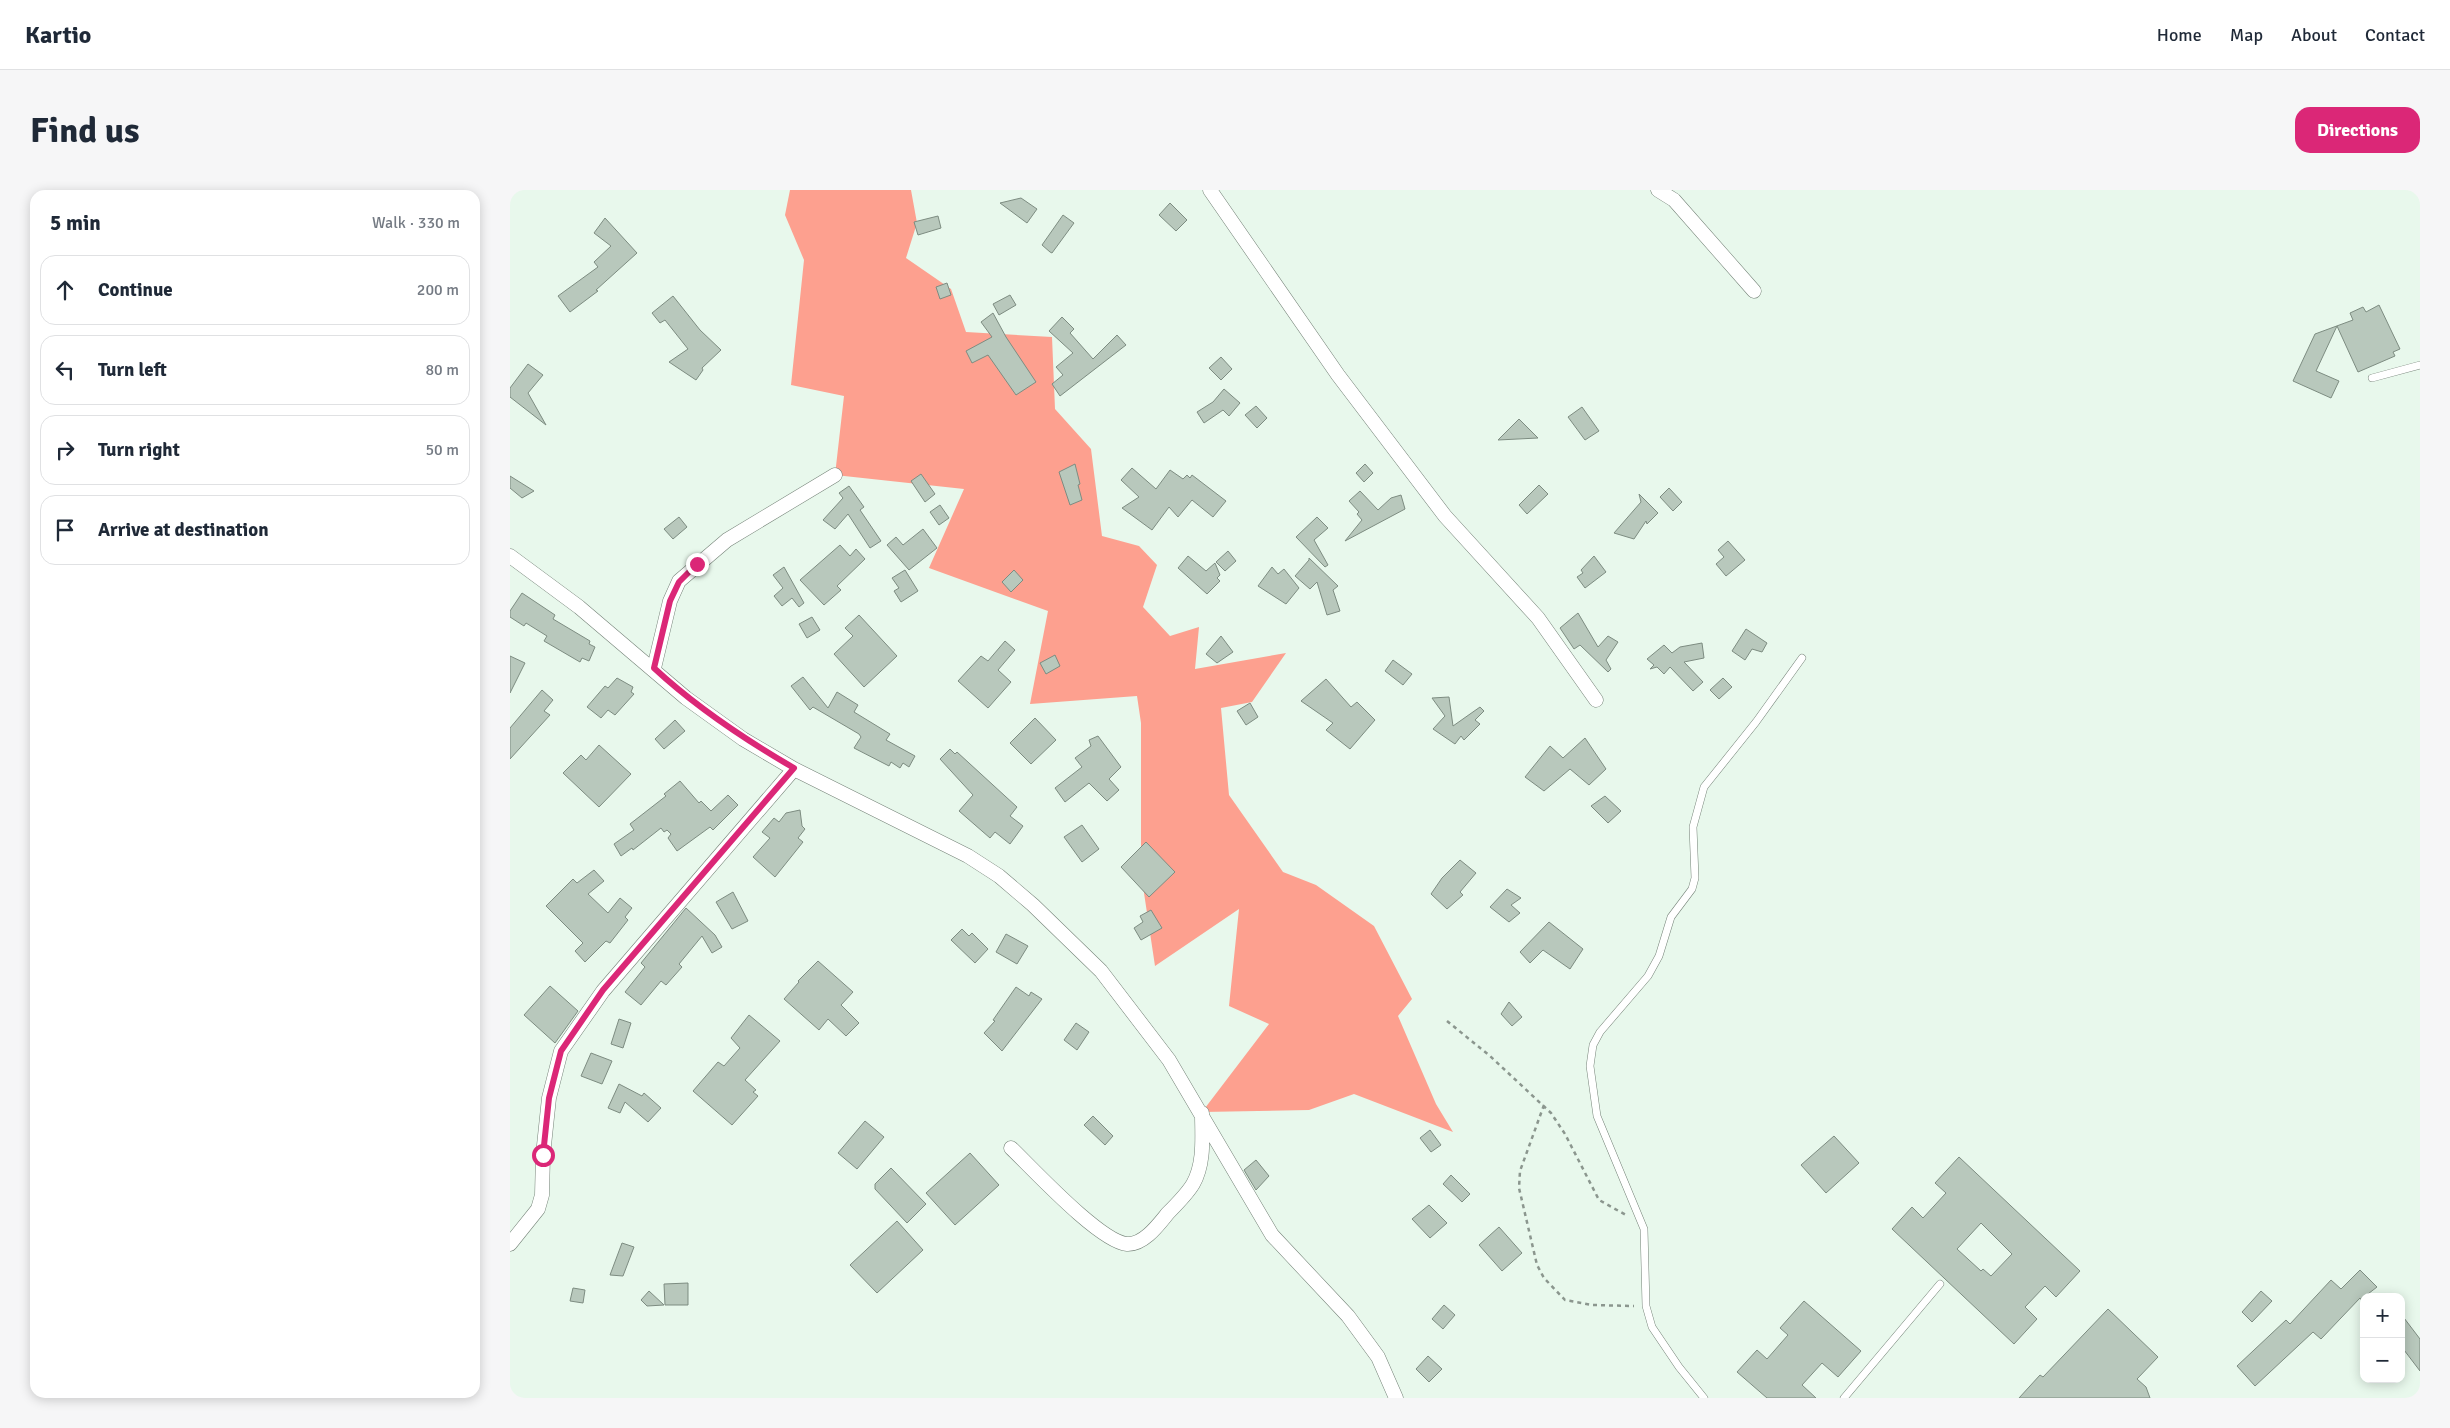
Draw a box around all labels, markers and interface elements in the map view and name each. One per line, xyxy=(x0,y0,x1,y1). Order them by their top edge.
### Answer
text: Kartio xyxy=(25,20,91,50)
text: Home xyxy=(2157,24,2202,46)
text: Map xyxy=(2230,24,2263,46)
text: About xyxy=(2291,24,2337,46)
text: Contact xyxy=(2365,24,2425,46)
button: Directions xyxy=(2295,107,2420,153)
text: Find us xyxy=(30,109,140,152)
text: 5 min xyxy=(50,210,101,236)
text: Walk · 330 m xyxy=(372,213,460,233)
icon: ahead xyxy=(51,276,79,304)
text: Continue xyxy=(98,278,173,302)
text: 200 m xyxy=(417,280,459,300)
icon: left xyxy=(51,356,79,384)
text: Turn left xyxy=(98,358,167,382)
text: 80 m xyxy=(425,360,459,380)
icon: right xyxy=(51,436,79,464)
text: Turn right xyxy=(98,438,180,462)
text: 50 m xyxy=(425,440,459,460)
icon: arrive xyxy=(51,516,79,544)
text: Arrive at destination xyxy=(98,518,269,542)
route end xyxy=(686,553,709,576)
route start xyxy=(532,1144,555,1167)
map controls xyxy=(2360,1293,2405,1383)
button: + xyxy=(2360,1293,2405,1338)
button: − xyxy=(2360,1338,2405,1383)

